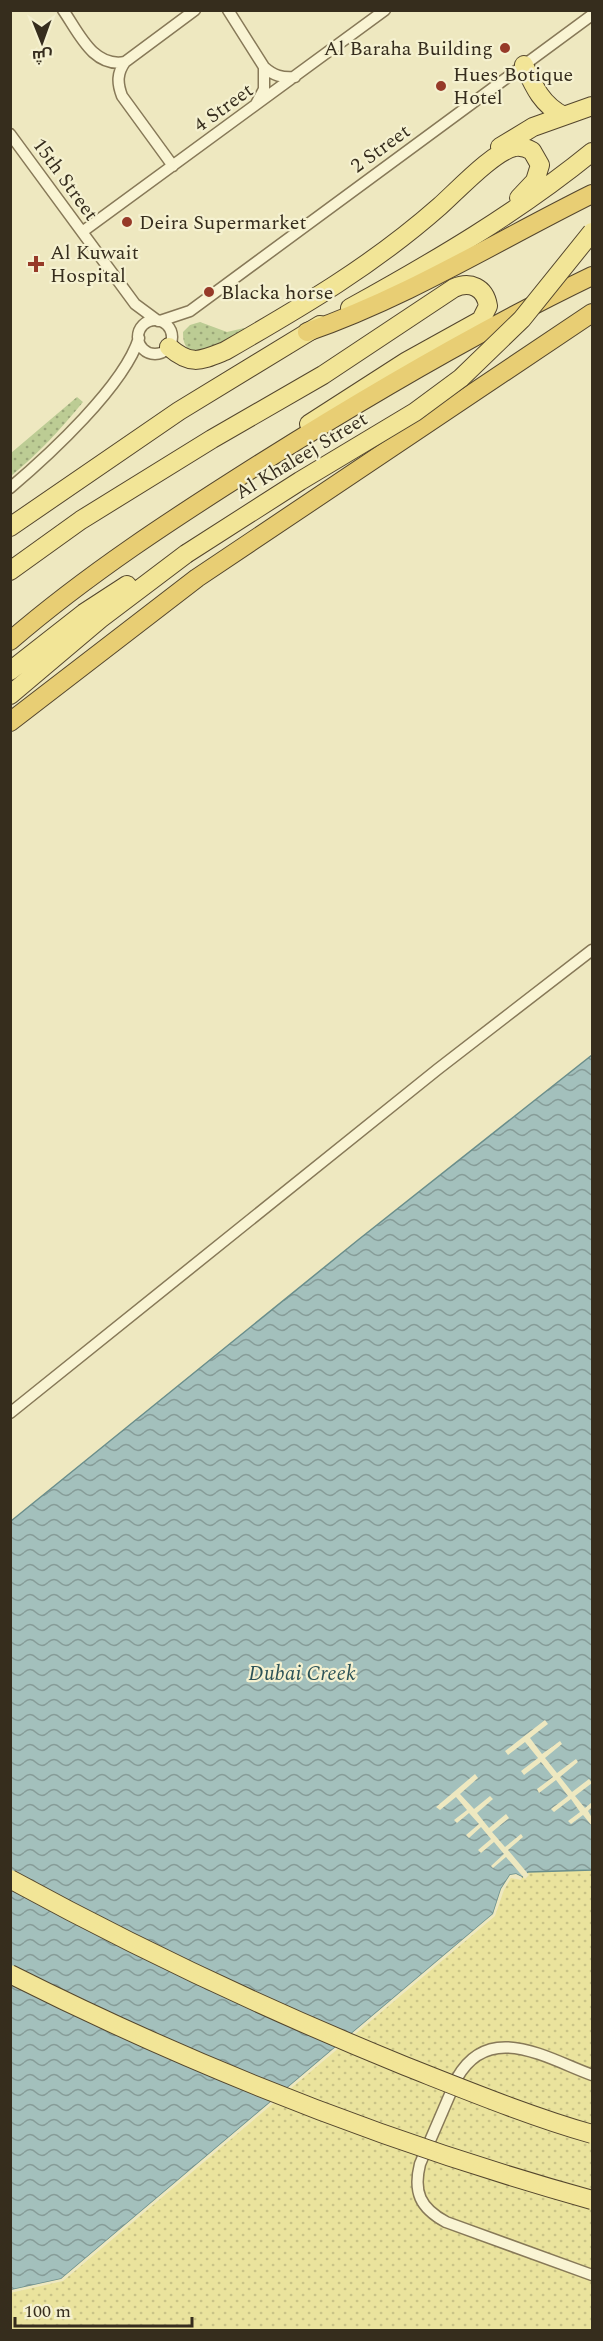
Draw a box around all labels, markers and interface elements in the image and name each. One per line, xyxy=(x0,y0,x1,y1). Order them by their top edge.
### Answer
north arrow xyxy=(12,12,72,72)
place label: Al Baraha Building xyxy=(324,34,493,64)
marker: Al Baraha Building xyxy=(498,41,512,55)
text: ش xyxy=(32,44,53,68)
place label: Hues Botique Hotel xyxy=(453,60,573,113)
street label: 4 Street xyxy=(187,76,260,140)
marker: Hues Botique Hotel xyxy=(434,79,448,93)
street label: 2 Street xyxy=(344,117,417,181)
street label: 15th Street xyxy=(25,132,106,227)
place label: Deira Supermarket xyxy=(139,208,307,238)
marker: Deira Supermarket xyxy=(120,215,134,229)
place label: Al Kuwait Hospital xyxy=(50,238,139,291)
marker: Al Kuwait Hospital xyxy=(27,255,45,273)
place label: Blacka horse xyxy=(221,278,334,308)
marker: Blacka horse xyxy=(202,285,216,299)
street label: Al Khaleej Street xyxy=(230,404,373,507)
water label: Dubai Creek xyxy=(248,1658,356,1690)
scale bar xyxy=(15,2290,192,2328)
text: 100 m xyxy=(24,2298,71,2325)

